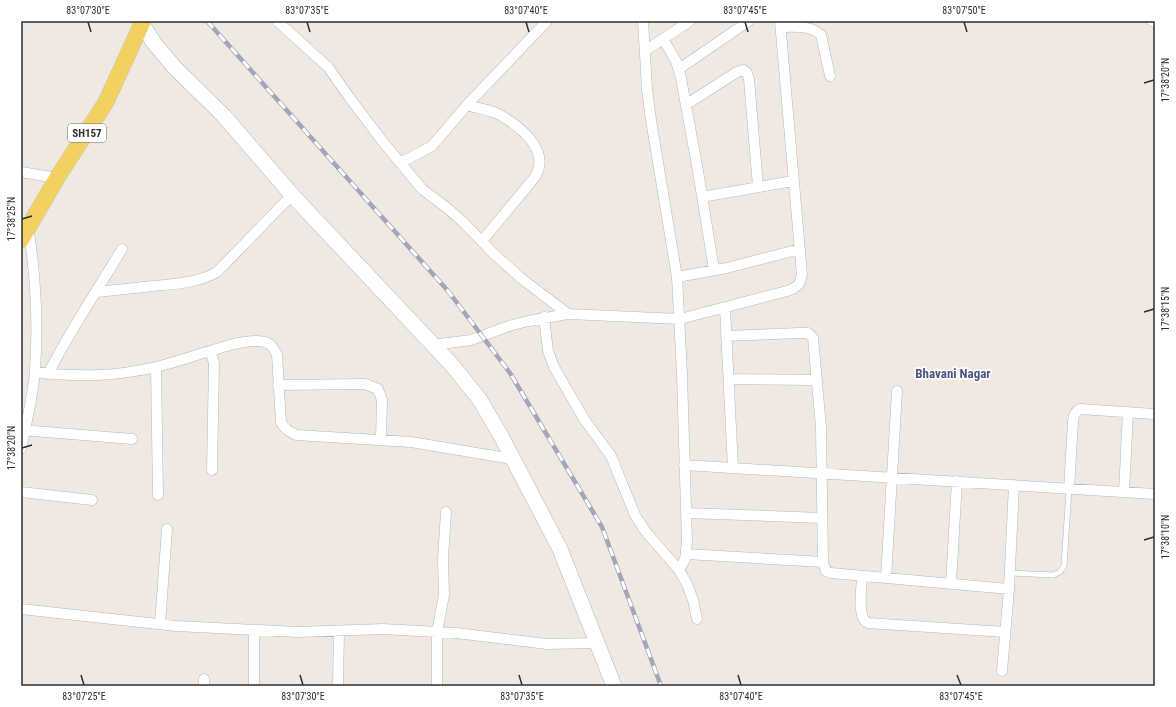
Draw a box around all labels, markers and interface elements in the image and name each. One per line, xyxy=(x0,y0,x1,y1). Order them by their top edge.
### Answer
text: 83°07'30"E xyxy=(66,5,110,16)
text: 83°07'35"E xyxy=(285,5,329,16)
text: 83°07'40"E xyxy=(504,5,548,16)
text: 83°07'45"E xyxy=(723,5,767,16)
text: 83°07'50"E xyxy=(942,5,986,16)
text: 17°38'20"N xyxy=(1160,58,1171,102)
road number: SH157 xyxy=(68,124,106,142)
text: 17°38'25"N xyxy=(6,197,17,241)
text: 17°38'15"N xyxy=(1160,287,1171,331)
district label: Bhavani Nagar xyxy=(915,366,991,381)
text: 17°38'20"N xyxy=(6,426,17,470)
text: 17°38'10"N xyxy=(1160,515,1171,559)
text: 83°07'25"E xyxy=(62,691,106,702)
text: 83°07'30"E xyxy=(281,691,325,702)
text: 83°07'35"E xyxy=(500,691,544,702)
text: 83°07'40"E xyxy=(719,691,763,702)
text: 83°07'45"E xyxy=(939,691,983,702)

